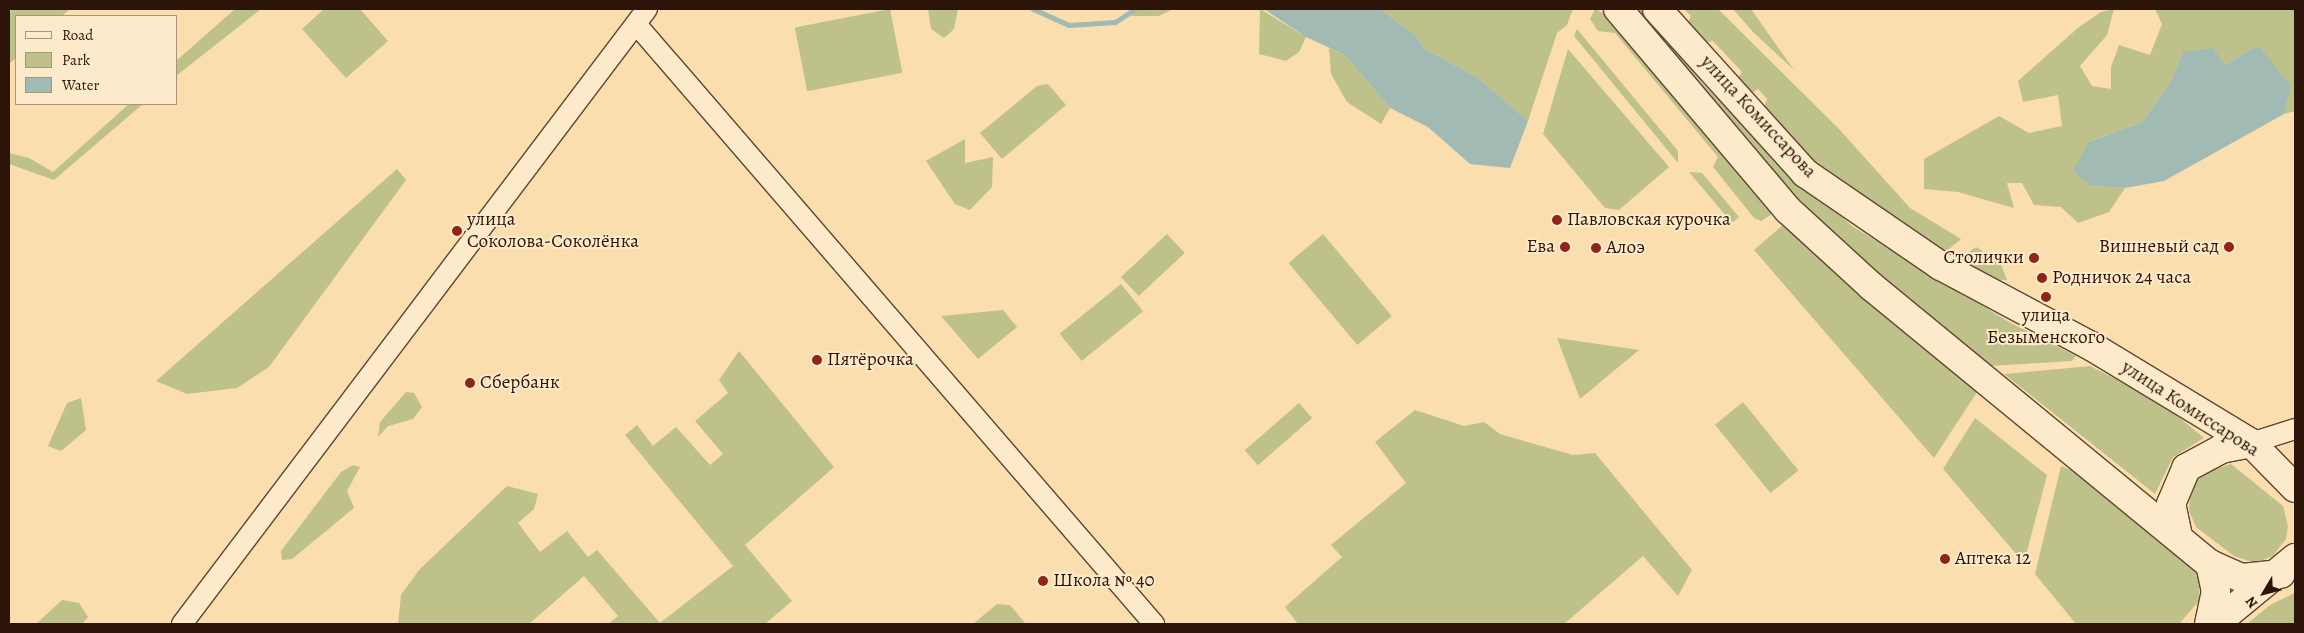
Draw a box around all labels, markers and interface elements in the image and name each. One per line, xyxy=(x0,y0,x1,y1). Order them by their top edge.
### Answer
legend xyxy=(15,15,178,105)
text: Road xyxy=(62,25,93,45)
text: Park xyxy=(62,50,90,70)
street label: улица Комиссарова xyxy=(1695,51,1821,183)
text: Water xyxy=(62,75,99,95)
place label: улица Соколова-Соколёнка xyxy=(467,209,639,253)
place label: Павловская курочка xyxy=(1567,209,1731,231)
marker: Павловская курочка xyxy=(1551,214,1563,226)
marker: улица Соколова-Соколёнка xyxy=(451,225,463,237)
place label: Ева xyxy=(1527,236,1555,258)
place label: Вишневый сад xyxy=(2099,236,2219,258)
place label: Алоэ xyxy=(1606,237,1645,259)
marker: Ева xyxy=(1559,241,1571,253)
marker: Вишневый сад xyxy=(2223,241,2235,253)
marker: Алоэ xyxy=(1590,242,1602,254)
place label: Столички xyxy=(1943,247,2024,269)
marker: Столички xyxy=(2028,252,2040,264)
place label: Родничок 24 часа xyxy=(2052,267,2191,289)
marker: Родничок 24 часа xyxy=(2036,272,2048,284)
marker: улица Безыменского xyxy=(2040,291,2052,303)
place label: улица Безыменского xyxy=(1987,305,2105,349)
place label: Пятёрочка xyxy=(827,349,914,371)
marker: Пятёрочка xyxy=(811,354,823,366)
street label: улица Комиссарова xyxy=(2117,356,2263,462)
place label: Сбербанк xyxy=(480,372,560,394)
marker: Сбербанк xyxy=(464,377,476,389)
place label: Аптека 12 xyxy=(1955,548,2031,570)
marker: Аптека 12 xyxy=(1939,553,1951,565)
north arrow xyxy=(2239,568,2289,618)
place label: Школа № 40 xyxy=(1053,570,1155,592)
marker: Школа № 40 xyxy=(1037,575,1049,587)
text: N xyxy=(2241,593,2262,612)

